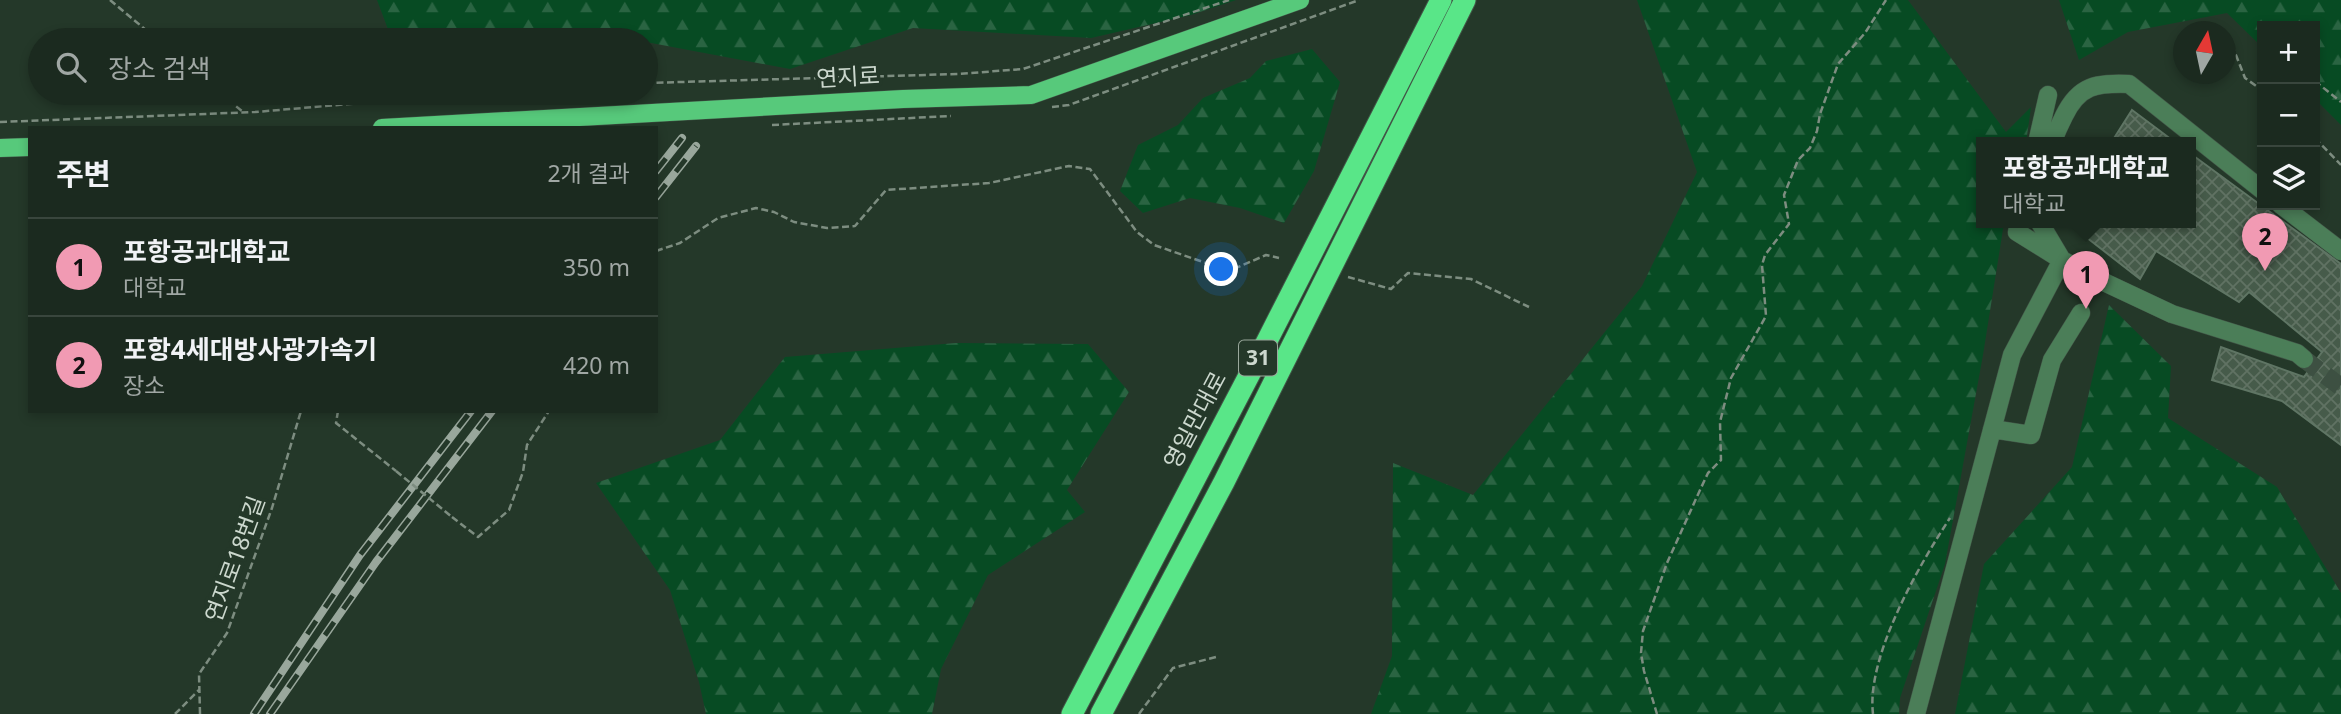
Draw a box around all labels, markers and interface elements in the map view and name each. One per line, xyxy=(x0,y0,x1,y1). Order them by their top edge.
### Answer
north arrow xyxy=(2173,21,2236,84)
map controls xyxy=(2257,21,2320,210)
button: + xyxy=(2257,21,2320,84)
search box xyxy=(28,28,658,105)
icon: search xyxy=(52,48,90,86)
text: 장소 검색 xyxy=(108,50,210,86)
street label: 연지로 xyxy=(815,58,880,94)
button: − xyxy=(2257,84,2320,147)
popup xyxy=(1976,137,2196,228)
button: layers xyxy=(2257,147,2320,210)
text: 포항공과대학교 xyxy=(2002,149,2170,185)
text: 주변 xyxy=(56,153,111,194)
text: 2개 결과 xyxy=(547,157,630,189)
text: 대학교 xyxy=(2002,187,2066,219)
pin: 2 xyxy=(2242,213,2288,271)
text: 포항공과대학교 xyxy=(123,233,290,269)
text: 1 xyxy=(72,251,86,283)
text: 350 m xyxy=(563,251,630,283)
pin: 1 xyxy=(2063,251,2109,309)
your location xyxy=(1204,252,1238,286)
text: 대학교 xyxy=(123,271,186,303)
text: 포항4세대방사광가속기 xyxy=(123,331,377,367)
road number: 31 xyxy=(1239,340,1277,376)
text: 2 xyxy=(72,349,86,381)
text: 420 m xyxy=(563,349,630,381)
street label: 영일만대로 xyxy=(1155,365,1233,474)
text: 장소 xyxy=(123,369,165,401)
street label: 연지로18번길 xyxy=(196,491,272,626)

